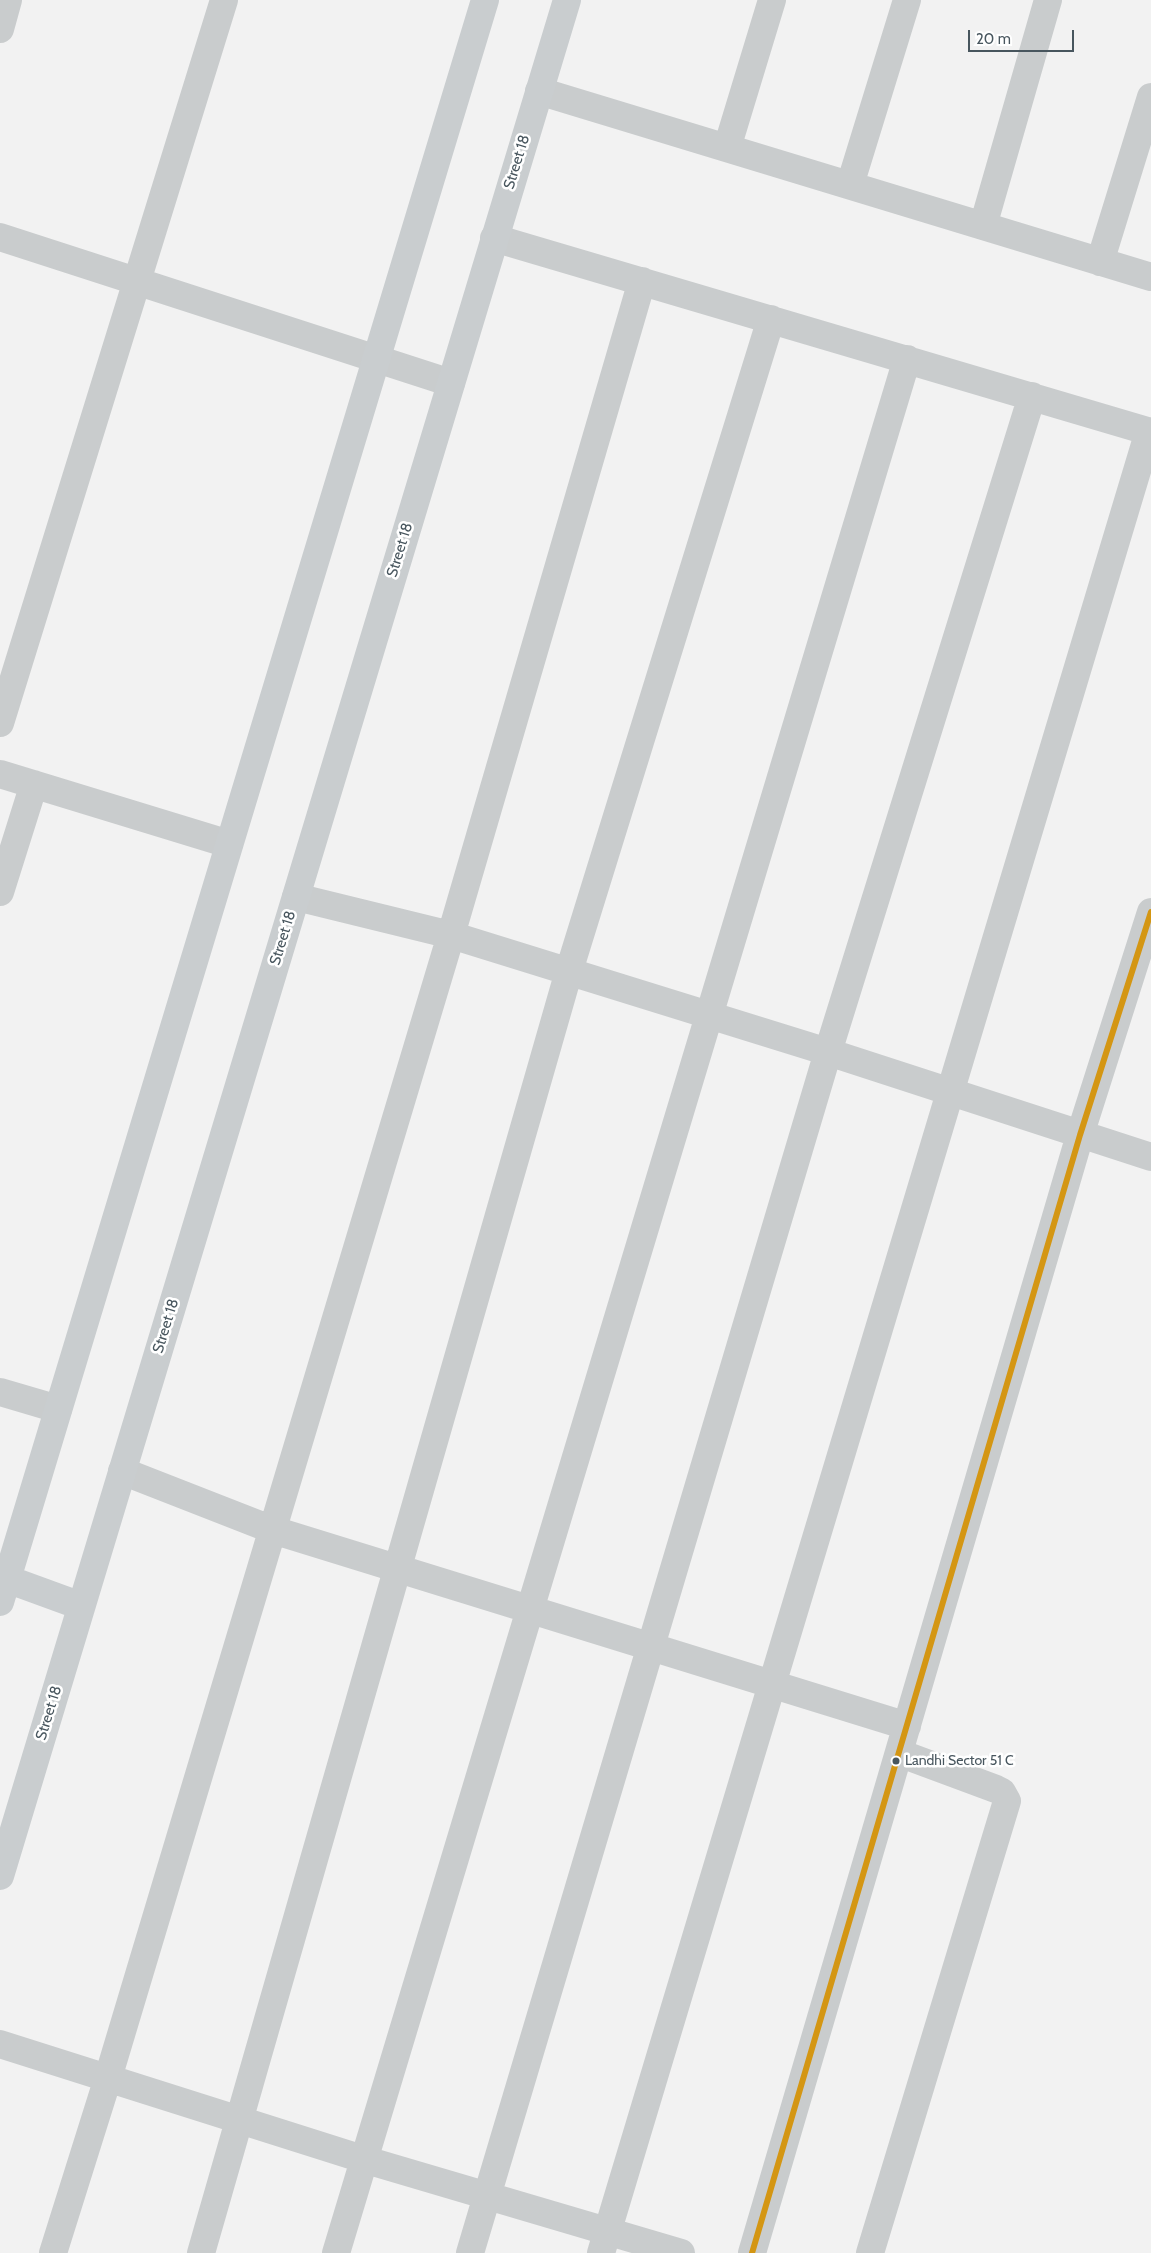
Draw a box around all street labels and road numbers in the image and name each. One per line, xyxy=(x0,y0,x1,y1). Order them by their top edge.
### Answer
street label: Street 18 xyxy=(500,133,534,191)
street label: Street 18 xyxy=(383,521,417,579)
street label: Street 18 xyxy=(266,909,300,967)
street label: Street 18 xyxy=(149,1297,183,1355)
street label: Street 18 xyxy=(32,1684,66,1742)

